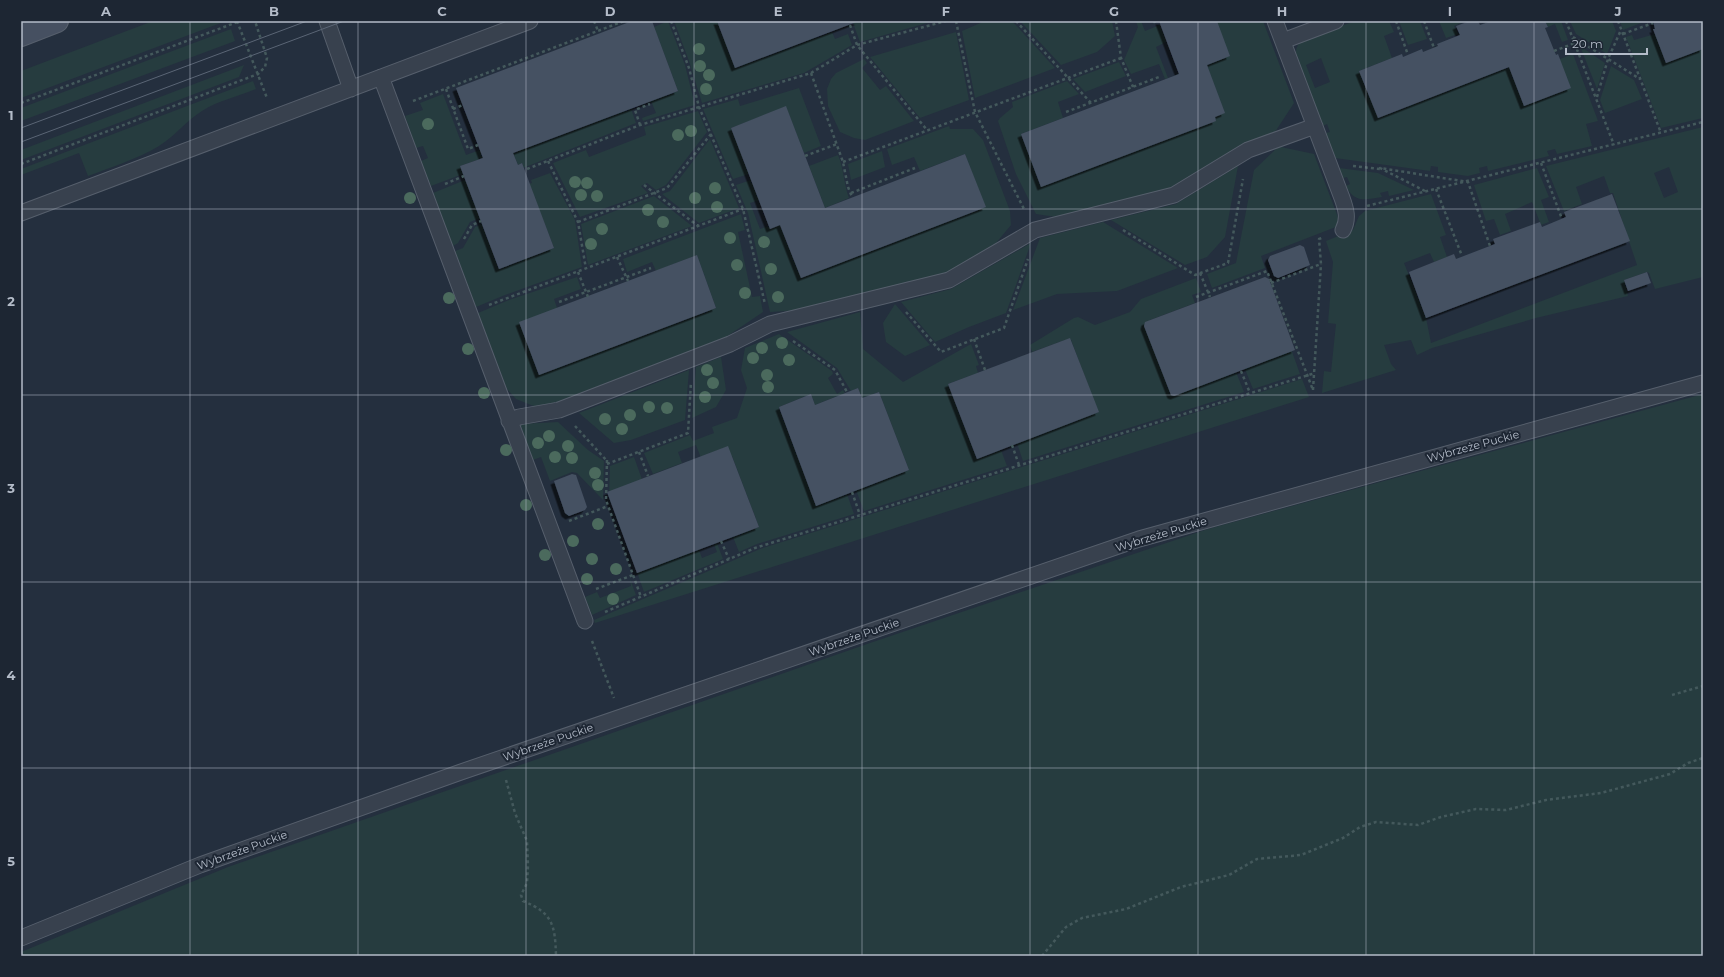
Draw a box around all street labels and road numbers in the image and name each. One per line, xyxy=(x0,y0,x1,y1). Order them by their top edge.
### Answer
street label: Wybrzeże Puckie xyxy=(1425,427,1521,465)
street label: Wybrzeże Puckie xyxy=(1114,513,1209,555)
street label: Wybrzeże Puckie xyxy=(807,615,901,659)
street label: Wybrzeże Puckie xyxy=(501,720,595,764)
street label: Wybrzeże Puckie xyxy=(195,827,289,873)

